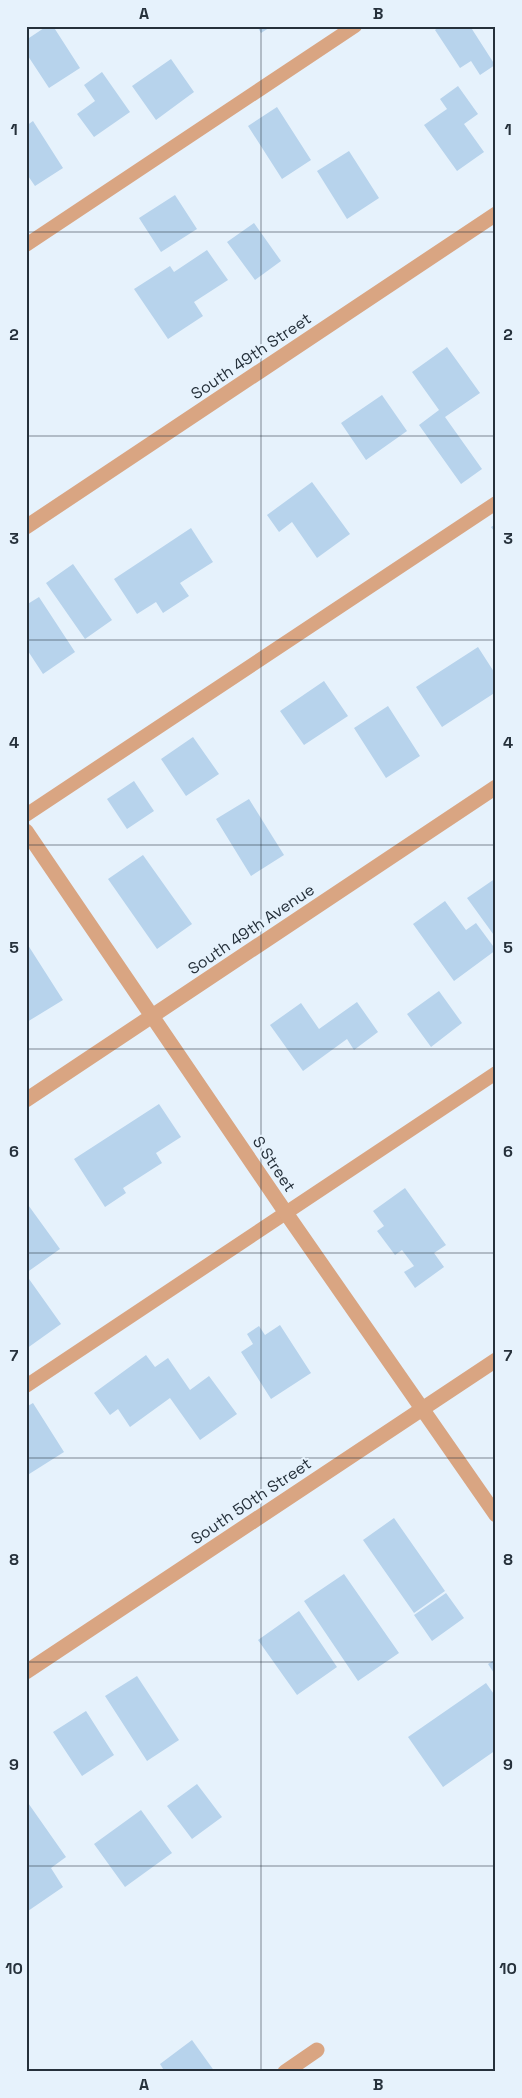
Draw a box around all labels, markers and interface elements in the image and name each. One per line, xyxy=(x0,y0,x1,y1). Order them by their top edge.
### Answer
text: A xyxy=(139,3,149,24)
text: B xyxy=(373,3,383,24)
text: 1 xyxy=(10,119,18,140)
text: 1 xyxy=(504,119,512,140)
street label: South 49th Street xyxy=(187,308,315,404)
text: 2 xyxy=(9,324,19,345)
text: 2 xyxy=(503,324,513,345)
text: 3 xyxy=(9,528,19,549)
text: 3 xyxy=(503,528,513,549)
text: 4 xyxy=(9,732,19,753)
text: 4 xyxy=(503,732,513,753)
street label: South 49th Avenue xyxy=(184,879,318,979)
text: 5 xyxy=(9,937,19,958)
text: 5 xyxy=(503,937,513,958)
street label: S Street xyxy=(248,1132,300,1196)
text: 6 xyxy=(9,1141,19,1162)
text: 6 xyxy=(503,1141,513,1162)
text: 7 xyxy=(10,1345,19,1366)
text: 7 xyxy=(504,1345,513,1366)
street label: South 50th Street xyxy=(187,1453,315,1549)
text: 8 xyxy=(9,1549,19,1570)
text: 8 xyxy=(503,1549,513,1570)
text: 9 xyxy=(9,1754,19,1775)
text: 9 xyxy=(503,1754,513,1775)
text: 10 xyxy=(5,1958,23,1979)
text: 10 xyxy=(499,1958,517,1979)
text: A xyxy=(139,2074,149,2095)
text: B xyxy=(373,2074,383,2095)

